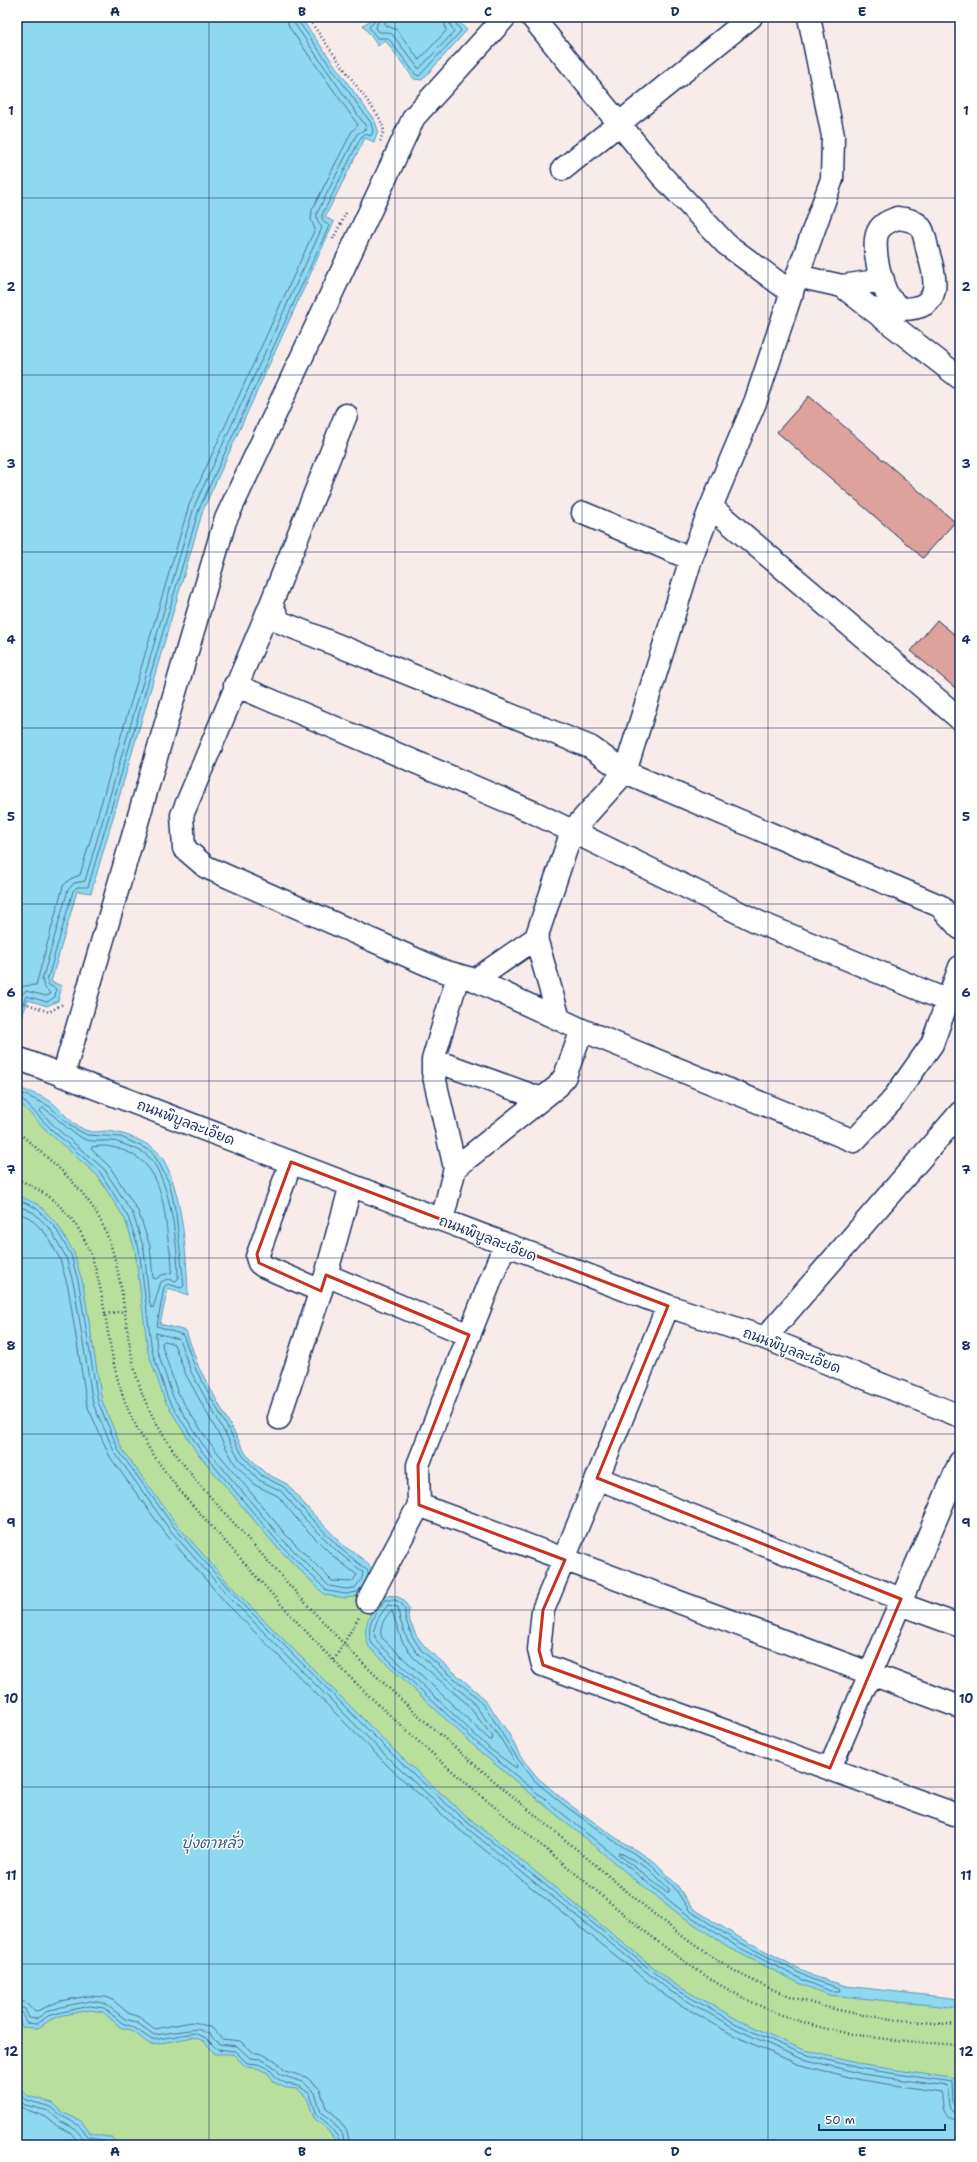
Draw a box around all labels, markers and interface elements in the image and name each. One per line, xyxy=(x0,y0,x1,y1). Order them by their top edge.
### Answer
text: A xyxy=(110,3,120,20)
text: B xyxy=(298,3,306,20)
text: C xyxy=(484,3,492,20)
text: D xyxy=(670,3,680,20)
text: E xyxy=(858,3,867,20)
text: 1 xyxy=(8,102,14,119)
text: 1 xyxy=(963,102,969,119)
text: 2 xyxy=(6,278,16,295)
text: 2 xyxy=(961,278,971,295)
text: 3 xyxy=(6,455,16,472)
text: 3 xyxy=(961,455,971,472)
text: 4 xyxy=(6,631,16,648)
text: 4 xyxy=(961,631,971,648)
text: 5 xyxy=(7,808,15,825)
text: 5 xyxy=(962,808,970,825)
text: 6 xyxy=(6,984,16,1001)
text: 6 xyxy=(961,984,971,1001)
street label: ถนนพิบูลละเอียด xyxy=(134,1095,238,1150)
text: 7 xyxy=(6,1161,16,1178)
text: 7 xyxy=(961,1161,971,1178)
street label: ถนนพิบูลละเอียด xyxy=(436,1211,540,1266)
street label: ถนนพิบูลละเอียด xyxy=(740,1323,844,1378)
text: 8 xyxy=(6,1337,16,1354)
text: 8 xyxy=(961,1337,971,1354)
text: 9 xyxy=(6,1514,16,1531)
text: 9 xyxy=(961,1514,971,1531)
text: 10 xyxy=(4,1690,18,1707)
text: 10 xyxy=(959,1690,973,1707)
water label: บุ่งตาหลั่ว xyxy=(181,1830,245,1854)
text: 11 xyxy=(5,1867,17,1884)
text: 11 xyxy=(960,1867,972,1884)
text: 12 xyxy=(4,2043,18,2060)
text: 12 xyxy=(959,2043,973,2060)
scale bar xyxy=(819,2106,945,2132)
text: 50 m xyxy=(825,2112,855,2128)
text: A xyxy=(110,2143,120,2160)
text: B xyxy=(298,2143,306,2160)
text: C xyxy=(484,2143,492,2160)
text: D xyxy=(670,2143,680,2160)
text: E xyxy=(858,2143,867,2160)

